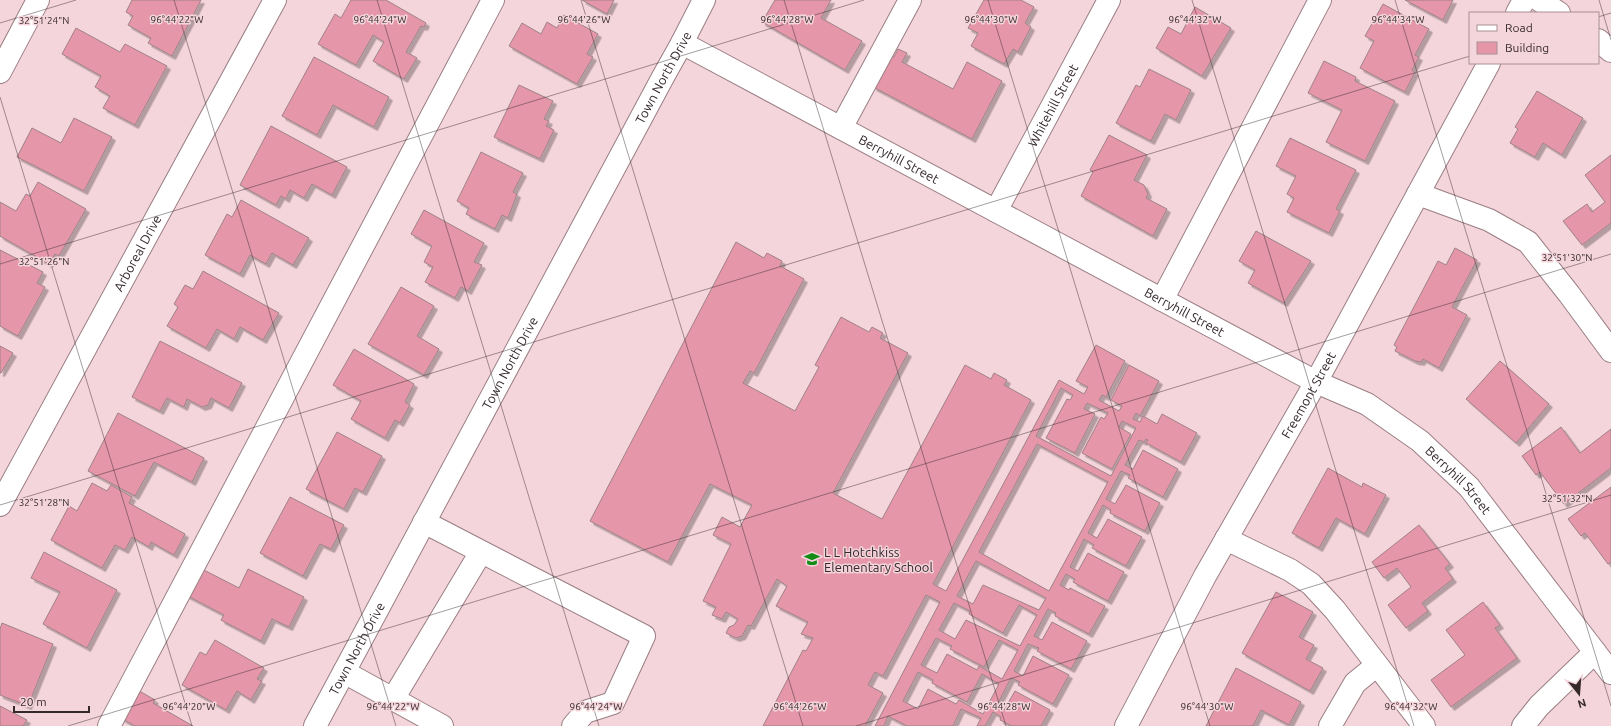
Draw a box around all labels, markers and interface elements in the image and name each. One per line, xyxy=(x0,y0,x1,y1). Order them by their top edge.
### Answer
legend xyxy=(1469,12,1599,64)
text: 96°44'22"W xyxy=(151,14,203,25)
text: 96°44'24"W xyxy=(354,14,406,25)
text: 96°44'26"W xyxy=(558,14,610,25)
text: 96°44'28"W xyxy=(761,14,813,25)
text: 96°44'30"W xyxy=(965,14,1017,25)
text: 96°44'32"W xyxy=(1169,14,1221,25)
text: 96°44'34"W xyxy=(1372,14,1424,25)
text: 32°51'24"N xyxy=(19,15,69,26)
text: Road xyxy=(1505,21,1533,34)
street label: Town North Drive xyxy=(632,29,694,126)
text: Building xyxy=(1505,41,1549,54)
street label: Whitehill Street xyxy=(1025,62,1080,149)
street label: Berryhill Street xyxy=(857,132,941,186)
street label: Arboreal Drive xyxy=(111,212,164,293)
text: 32°51'30"N xyxy=(1542,252,1592,263)
text: 32°51'26"N xyxy=(19,256,69,267)
street label: Berryhill Street xyxy=(1142,285,1227,339)
street label: Town North Drive xyxy=(479,314,540,412)
street label: Freemont Street xyxy=(1278,349,1338,440)
street label: Berryhill Street xyxy=(1423,443,1494,517)
text: 32°51'32"N xyxy=(1542,493,1592,504)
text: 32°51'28"N xyxy=(19,497,69,508)
place label: L L Hotchkiss Elementary School xyxy=(824,545,933,574)
school or university icon: L L Hotchkiss Elementary School xyxy=(803,550,821,568)
street label: Town North Drive xyxy=(326,600,387,697)
north arrow xyxy=(1559,674,1599,714)
scale bar xyxy=(14,688,89,714)
text: 20 m xyxy=(20,695,47,708)
text: N xyxy=(1576,697,1588,711)
text: 96°44'20"W xyxy=(163,701,215,712)
text: 96°44'22"W xyxy=(367,701,419,712)
text: 96°44'24"W xyxy=(570,701,622,712)
text: 96°44'26"W xyxy=(774,701,826,712)
text: 96°44'28"W xyxy=(978,701,1030,712)
text: 96°44'30"W xyxy=(1181,701,1233,712)
text: 96°44'32"W xyxy=(1385,701,1437,712)

